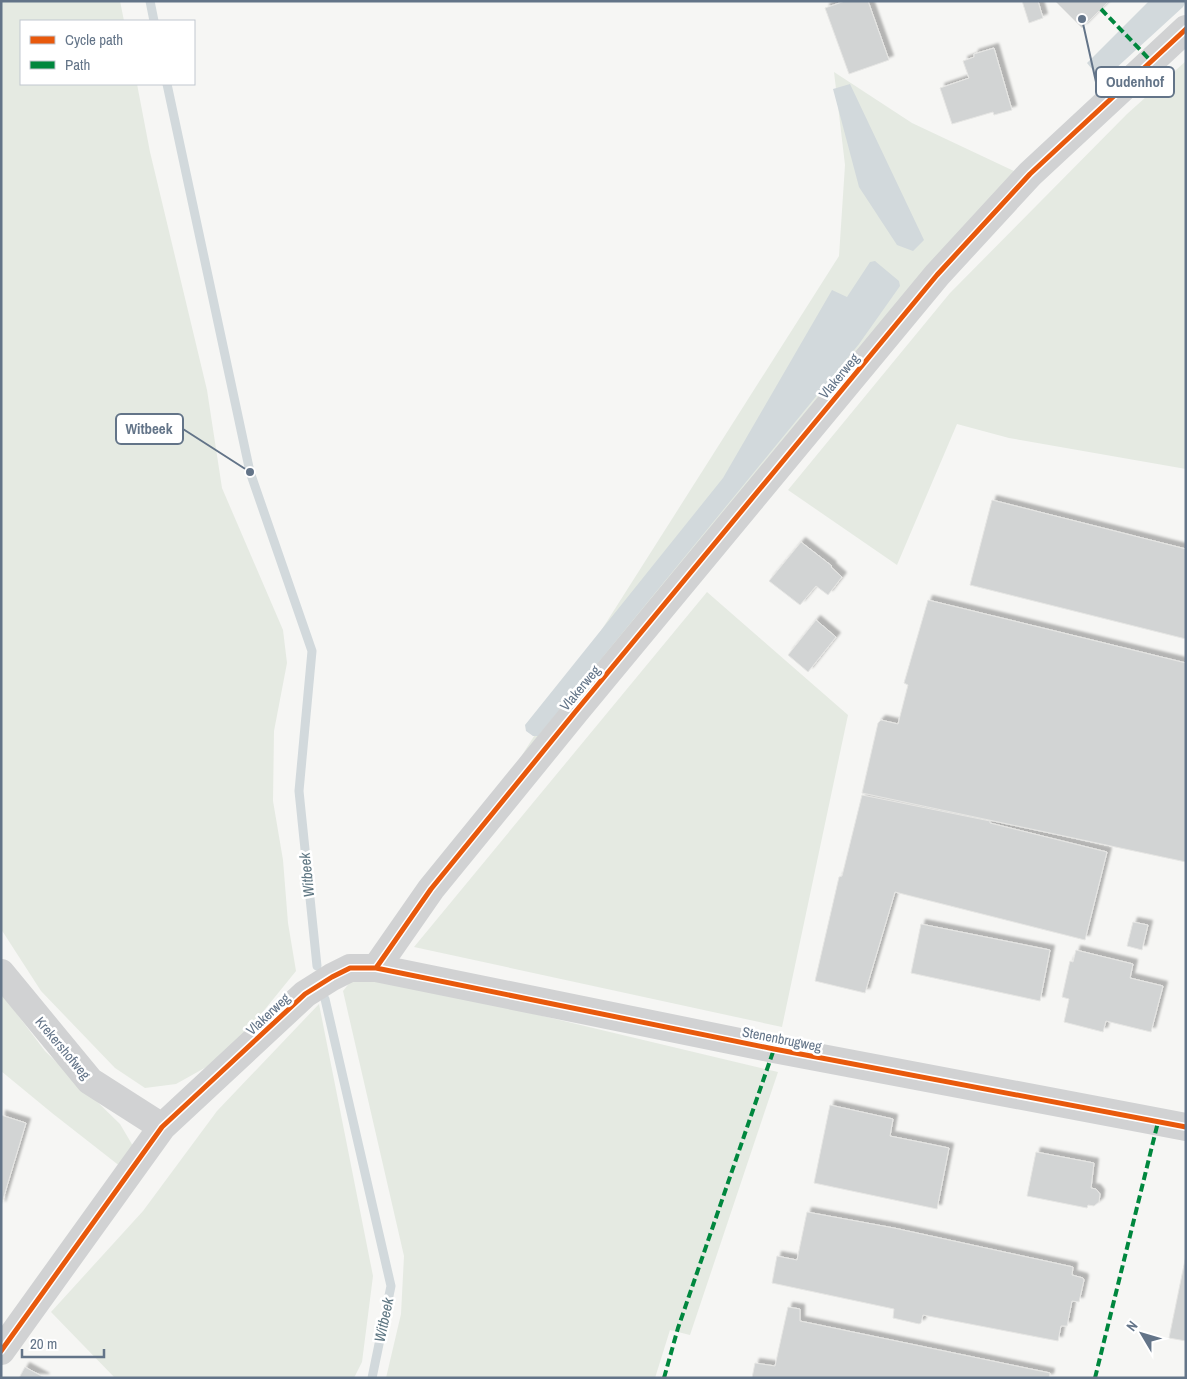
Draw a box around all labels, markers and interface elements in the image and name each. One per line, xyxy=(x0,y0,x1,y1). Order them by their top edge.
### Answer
legend xyxy=(20,20,195,85)
text: Cycle path xyxy=(65,29,123,50)
text: Path xyxy=(65,54,90,75)
callout: Oudenhof xyxy=(1096,67,1174,97)
text: Oudenhof xyxy=(1106,71,1165,92)
street label: Vlakerweg xyxy=(815,349,864,402)
callout: Witbeek xyxy=(116,414,183,444)
text: Witbeek xyxy=(125,418,173,439)
street label: Vlakerweg xyxy=(556,661,605,714)
water label: Witbeek xyxy=(294,851,319,898)
street label: Vlakerweg xyxy=(242,989,294,1039)
street label: Krekershofweg xyxy=(31,1013,95,1084)
street label: Stenenbrugweg xyxy=(741,1022,824,1056)
water label: Witbeek xyxy=(369,1295,399,1344)
north arrow xyxy=(1117,1309,1167,1359)
text: N xyxy=(1122,1317,1141,1335)
scale bar xyxy=(22,1326,105,1358)
text: 20 m xyxy=(30,1333,57,1354)

